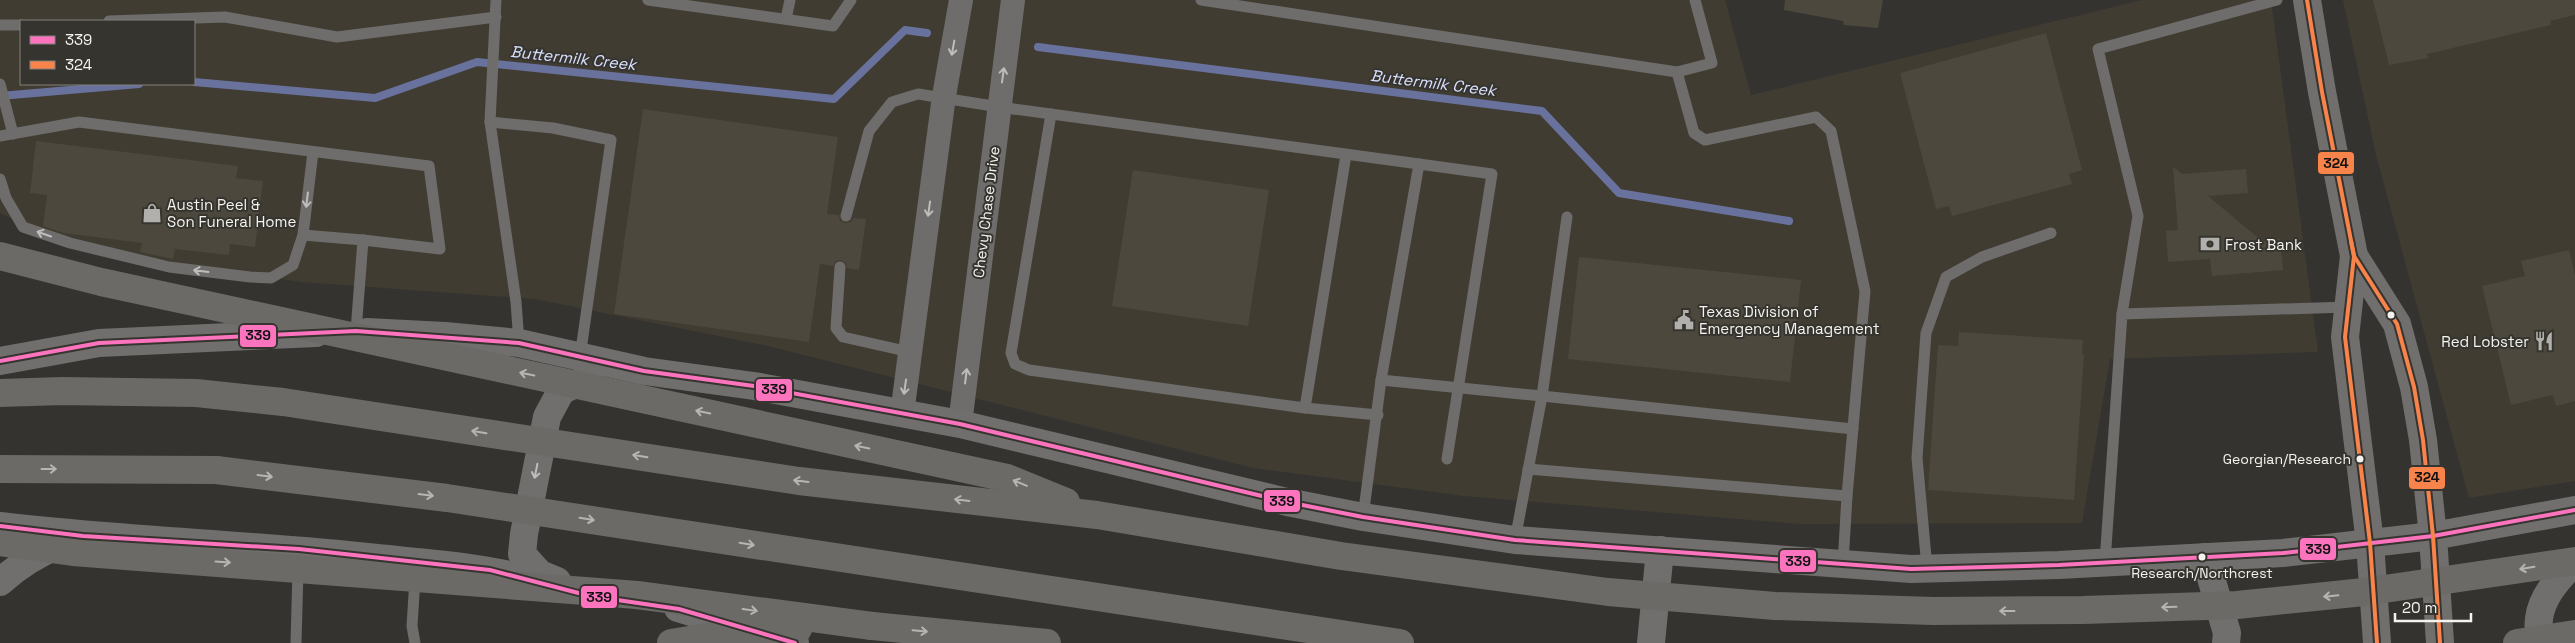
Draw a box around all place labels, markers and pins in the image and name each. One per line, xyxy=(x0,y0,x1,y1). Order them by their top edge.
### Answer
place label: Austin Peel & Son Funeral Home xyxy=(167,195,296,231)
shop icon: Austin Peel & Son Funeral Home xyxy=(141,202,163,224)
bank icon: Frost Bank xyxy=(2199,233,2221,255)
place label: Frost Bank xyxy=(2225,235,2302,254)
place label: Texas Division of Emergency Management xyxy=(1699,302,1880,338)
public building icon: Texas Division of Emergency Management xyxy=(1673,309,1695,331)
unlabelled marker xyxy=(2386,310,2396,320)
restaurant icon: Red Lobster xyxy=(2533,330,2555,352)
place label: Red Lobster xyxy=(2441,332,2529,351)
place label: Georgian/Research xyxy=(2223,450,2351,468)
marker: Georgian/Research xyxy=(2355,454,2365,464)
marker: Research/Northcrest xyxy=(2197,552,2207,562)
place label: Research/Northcrest xyxy=(2131,564,2273,582)

